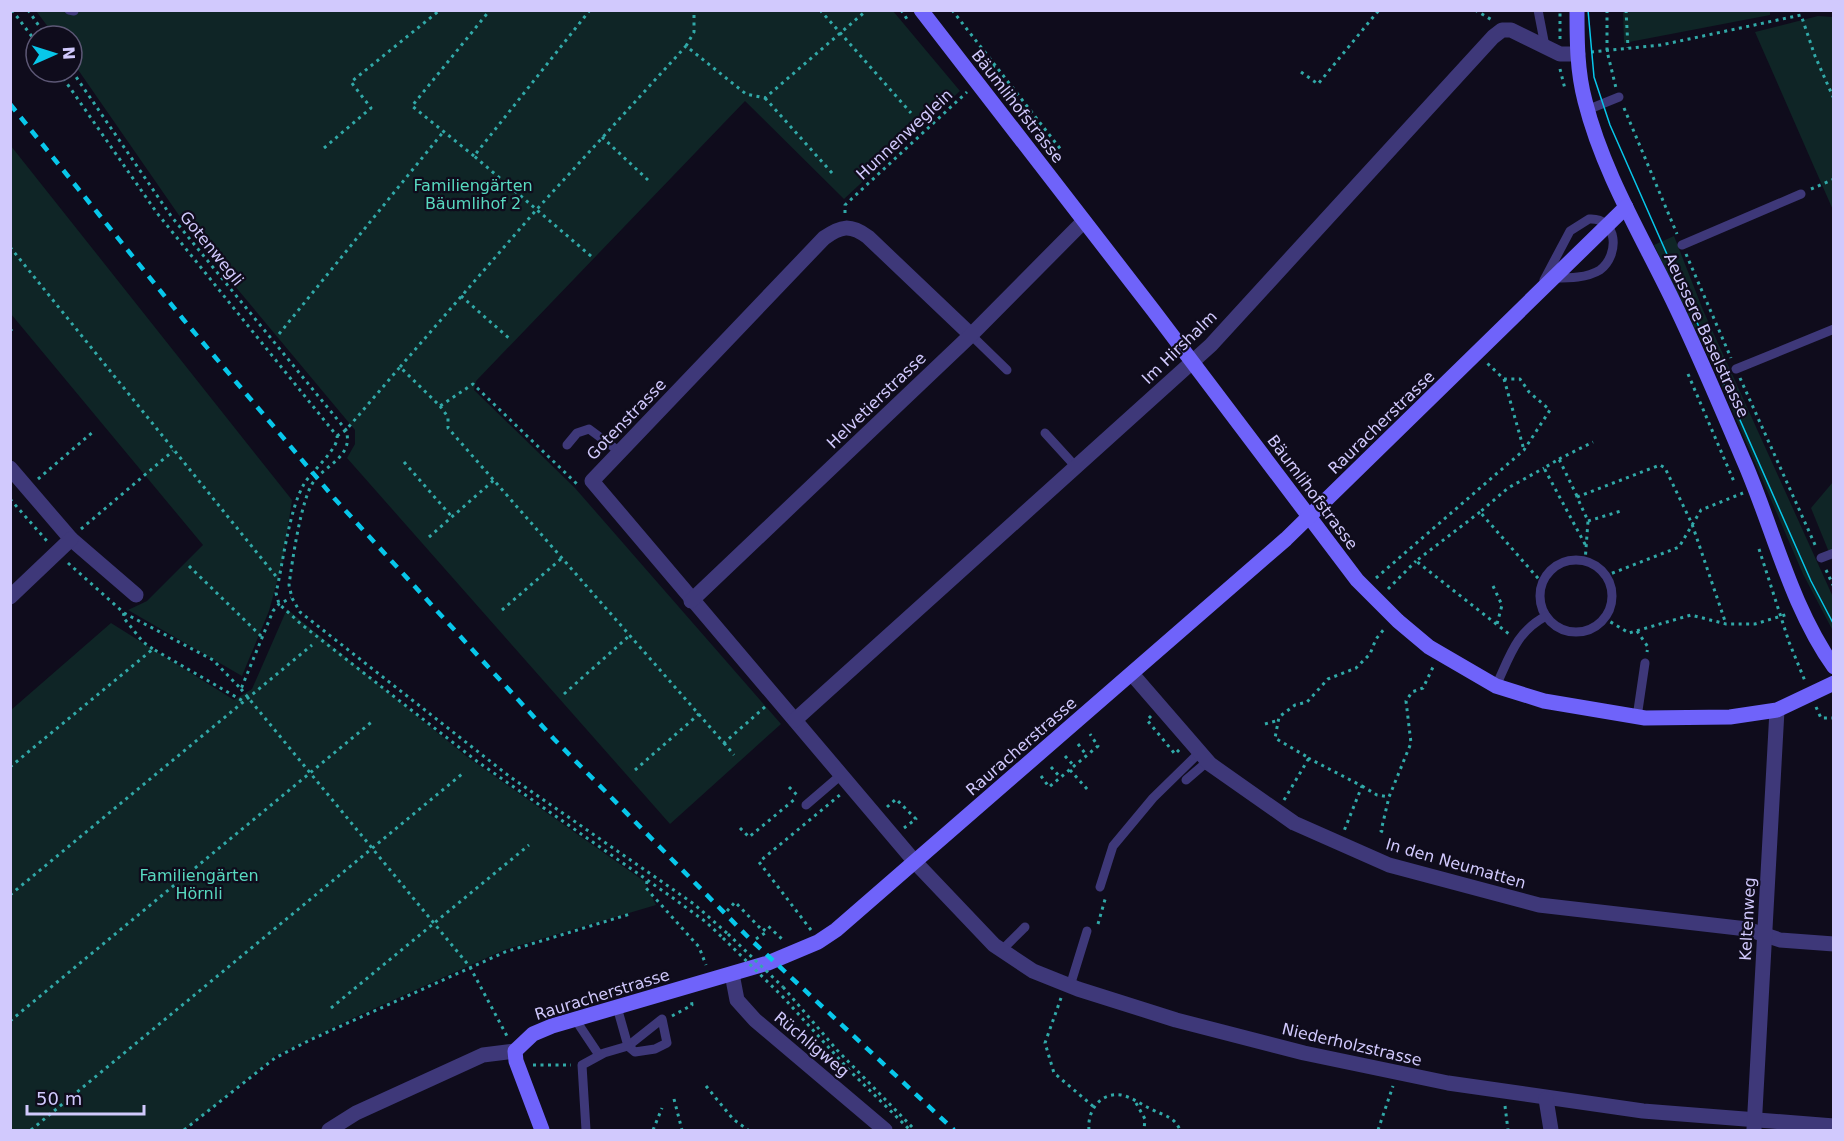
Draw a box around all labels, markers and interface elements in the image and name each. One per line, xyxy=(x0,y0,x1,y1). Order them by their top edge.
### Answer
north arrow xyxy=(24,24,84,84)
text: N xyxy=(59,46,78,60)
street label: Bäumlihofstrasse xyxy=(967,46,1068,167)
street label: Hunnenweglein xyxy=(852,85,956,184)
park label: Familiengärten Bäumlihof 2 xyxy=(413,176,533,213)
street label: Gotenwegli xyxy=(176,207,247,289)
street label: Aeussere Baselstrasse xyxy=(1660,250,1753,420)
street label: Im Hirshalm xyxy=(1138,307,1221,388)
street label: Helvetierstrasse xyxy=(823,348,930,452)
street label: Rauracherstrasse xyxy=(1324,367,1438,478)
street label: Gotenstrasse xyxy=(583,375,670,464)
street label: Bäumlihofstrasse xyxy=(1263,431,1362,553)
street label: Rauracherstrasse xyxy=(962,693,1080,799)
street label: In den Neumatten xyxy=(1384,834,1528,893)
park label: Familiengärten Hörnli xyxy=(139,866,259,903)
street label: Keltenweg xyxy=(1736,877,1759,961)
street label: Rauracherstrasse xyxy=(532,965,672,1024)
street label: Rüchligweg xyxy=(770,1008,853,1081)
street label: Niederholzstrasse xyxy=(1280,1019,1424,1070)
scale bar xyxy=(27,1078,144,1116)
text: 50 m xyxy=(36,1088,82,1109)

